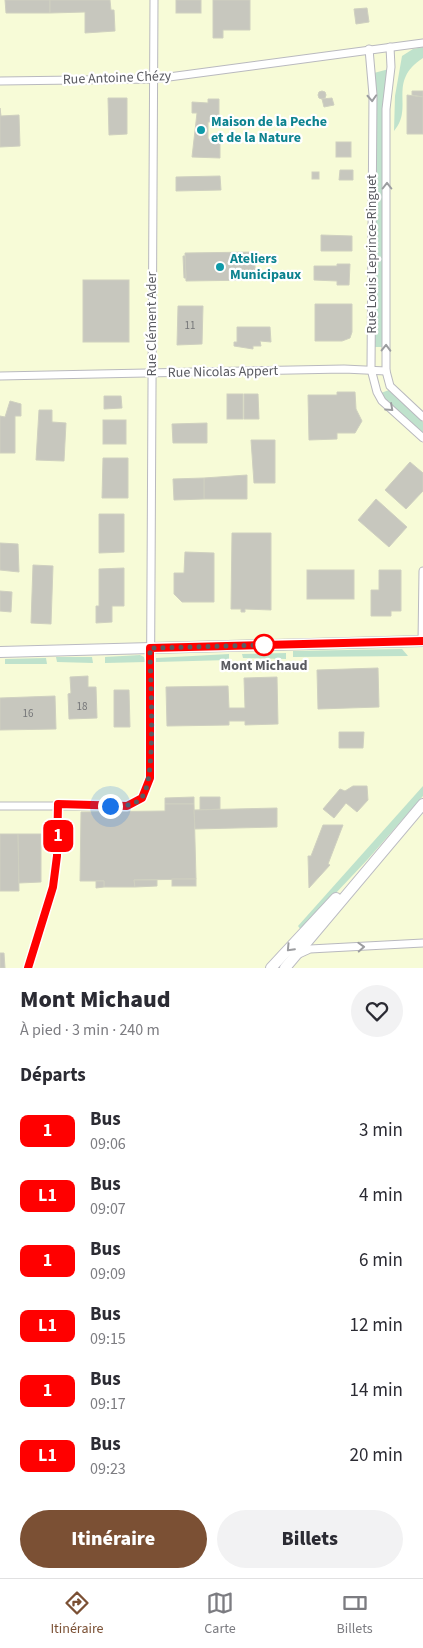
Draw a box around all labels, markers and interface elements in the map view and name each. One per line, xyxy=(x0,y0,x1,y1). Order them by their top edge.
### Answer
street label: Rue Antoine Chézy xyxy=(62,66,172,90)
one-way arrow xyxy=(367,94,378,102)
place label: Maison de la Peche et de la Nature xyxy=(211,112,327,148)
marker: Maison de la Peche et de la Nature xyxy=(195,124,207,136)
street label: Rue Louis Leprince-Ringuet xyxy=(362,174,382,334)
one-way arrow xyxy=(382,182,392,190)
place label: Ateliers Municipaux xyxy=(229,249,301,285)
marker: Ateliers Municipaux xyxy=(214,261,226,273)
street label: Rue Clément Ader xyxy=(142,271,162,376)
house number: 11 xyxy=(185,318,195,333)
one-way arrow xyxy=(381,344,391,352)
street label: Rue Nicolas Appert xyxy=(168,361,279,383)
one-way arrow xyxy=(384,402,393,411)
marker: Mont Michaud xyxy=(253,634,275,656)
place label: Mont Michaud xyxy=(220,656,308,676)
house number: 18 xyxy=(77,699,88,714)
house number: 16 xyxy=(23,706,34,721)
your location xyxy=(98,794,123,819)
line badge: 1 xyxy=(42,820,74,852)
text: 1 xyxy=(53,823,63,848)
one-way arrow xyxy=(358,941,366,952)
one-way arrow xyxy=(287,942,296,951)
text: Mont Michaud xyxy=(20,982,171,1017)
button: heart xyxy=(351,985,403,1037)
text: À pied · 3 min · 240 m xyxy=(20,1019,160,1041)
text: Départs xyxy=(20,1062,86,1089)
text: Bus xyxy=(90,1106,121,1133)
text: 3 min xyxy=(359,1117,403,1144)
text: 1 xyxy=(43,1118,52,1143)
text: 09:06 xyxy=(90,1133,126,1155)
text: Bus xyxy=(90,1171,121,1198)
text: 4 min xyxy=(359,1182,403,1209)
text: L1 xyxy=(38,1183,57,1208)
text: 09:07 xyxy=(90,1198,126,1220)
text: Bus xyxy=(90,1236,121,1263)
text: 6 min xyxy=(359,1247,403,1274)
text: 1 xyxy=(43,1248,52,1273)
text: 09:09 xyxy=(90,1263,126,1285)
text: Bus xyxy=(90,1301,121,1328)
text: 12 min xyxy=(349,1312,403,1339)
text: L1 xyxy=(38,1313,57,1338)
text: 09:15 xyxy=(90,1328,126,1350)
text: Bus xyxy=(90,1366,121,1393)
text: 14 min xyxy=(349,1377,403,1404)
text: 1 xyxy=(43,1378,52,1403)
text: 09:17 xyxy=(90,1393,126,1415)
text: Bus xyxy=(90,1431,121,1458)
text: 20 min xyxy=(349,1442,403,1469)
text: L1 xyxy=(38,1443,57,1468)
text: 09:23 xyxy=(90,1458,126,1480)
button: Itinéraire xyxy=(20,1510,207,1568)
button: Billets xyxy=(217,1510,403,1568)
tab: Itinéraire xyxy=(50,1589,104,1639)
tab: Carte xyxy=(204,1589,236,1639)
tab: Billets xyxy=(337,1589,373,1639)

